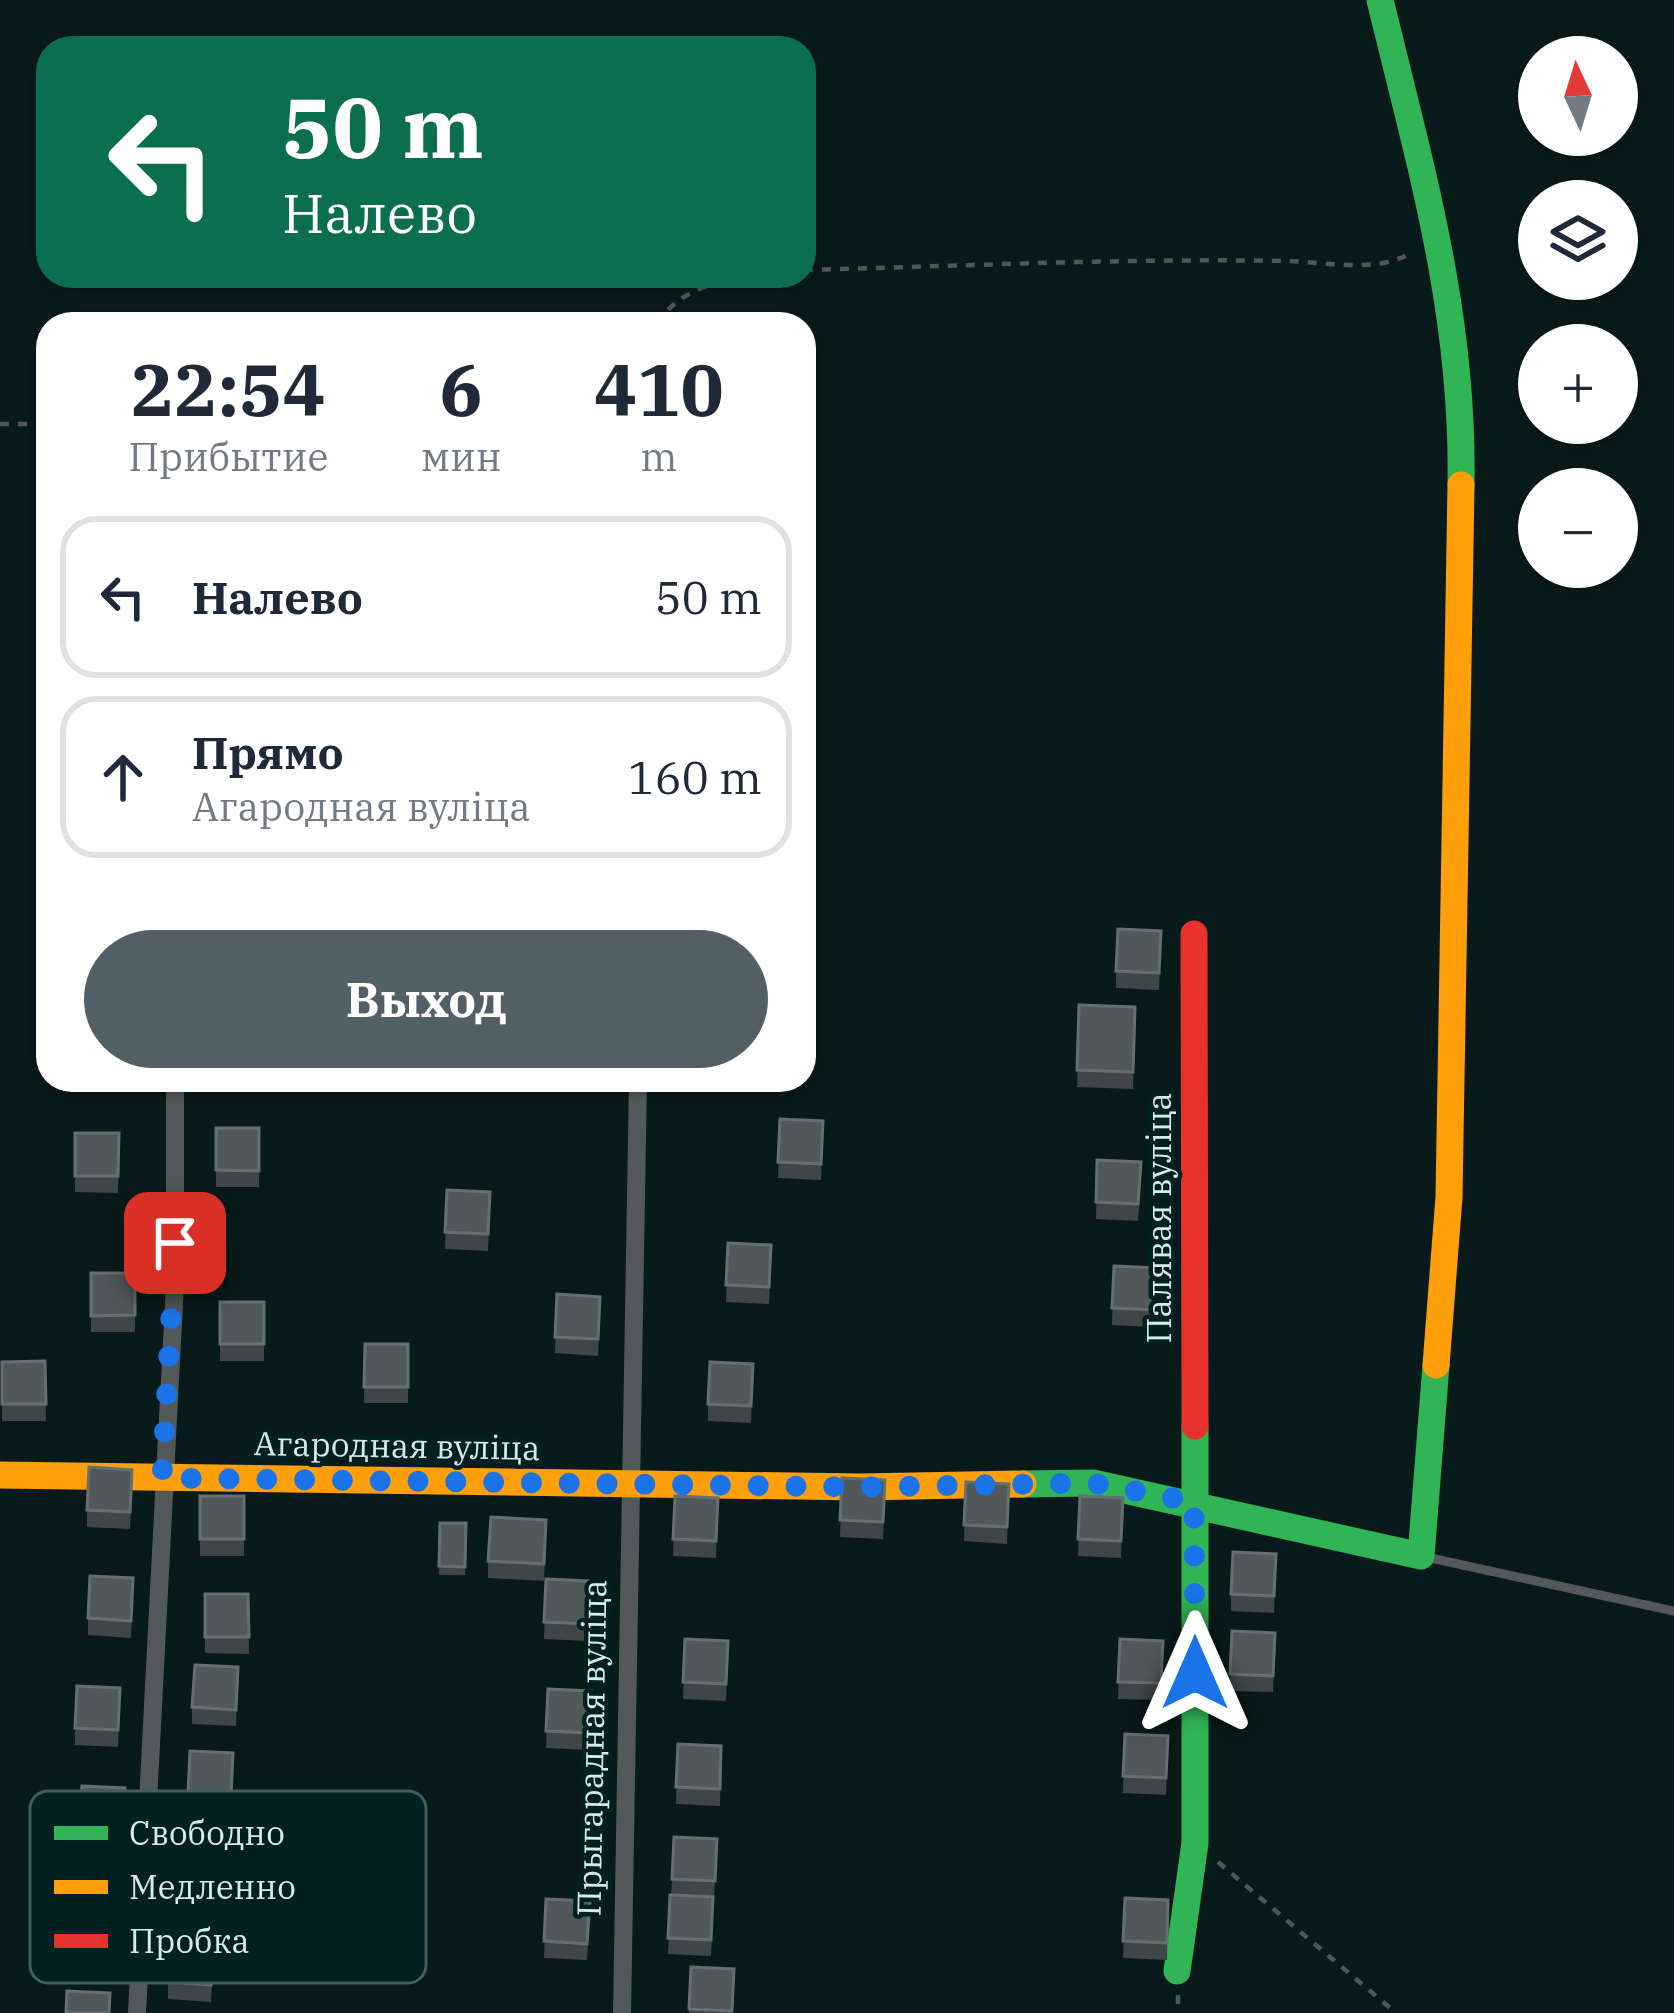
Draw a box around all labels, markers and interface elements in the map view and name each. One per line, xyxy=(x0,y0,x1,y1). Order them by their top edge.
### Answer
north arrow xyxy=(1518,36,1638,156)
map controls xyxy=(1518,36,1638,588)
text: 50 m xyxy=(282,72,484,181)
icon: left xyxy=(84,84,240,240)
text: Налево xyxy=(282,178,477,248)
button: layers xyxy=(1518,180,1638,300)
button: + xyxy=(1518,324,1638,444)
text: 22:54 xyxy=(131,342,326,436)
text: 6 xyxy=(440,342,483,436)
text: 410 xyxy=(594,342,724,436)
text: Прибытие xyxy=(128,431,328,482)
text: мин xyxy=(421,431,502,482)
text: m xyxy=(640,431,677,482)
button: − xyxy=(1518,468,1638,588)
icon: left xyxy=(90,564,156,630)
text: Налево xyxy=(192,568,363,626)
text: 50 m xyxy=(655,568,762,626)
text: Прямо xyxy=(192,723,344,781)
icon: ahead xyxy=(90,744,156,810)
text: 160 m xyxy=(628,748,762,806)
text: Агародная вуліца xyxy=(192,781,531,832)
button: Выход xyxy=(84,930,768,1068)
street label: Палявая вуліца xyxy=(1137,1092,1180,1344)
pin xyxy=(124,1192,226,1294)
icon: arrive xyxy=(142,1210,208,1276)
street label: Агародная вуліца xyxy=(253,1421,541,1469)
street label: Прыгарадная вуліца xyxy=(567,1579,615,1917)
position arrow xyxy=(1132,1610,1258,1736)
legend xyxy=(30,1791,426,1983)
text: Свободно xyxy=(129,1811,285,1854)
text: Медленно xyxy=(129,1865,296,1908)
text: Пробка xyxy=(129,1919,249,1962)

